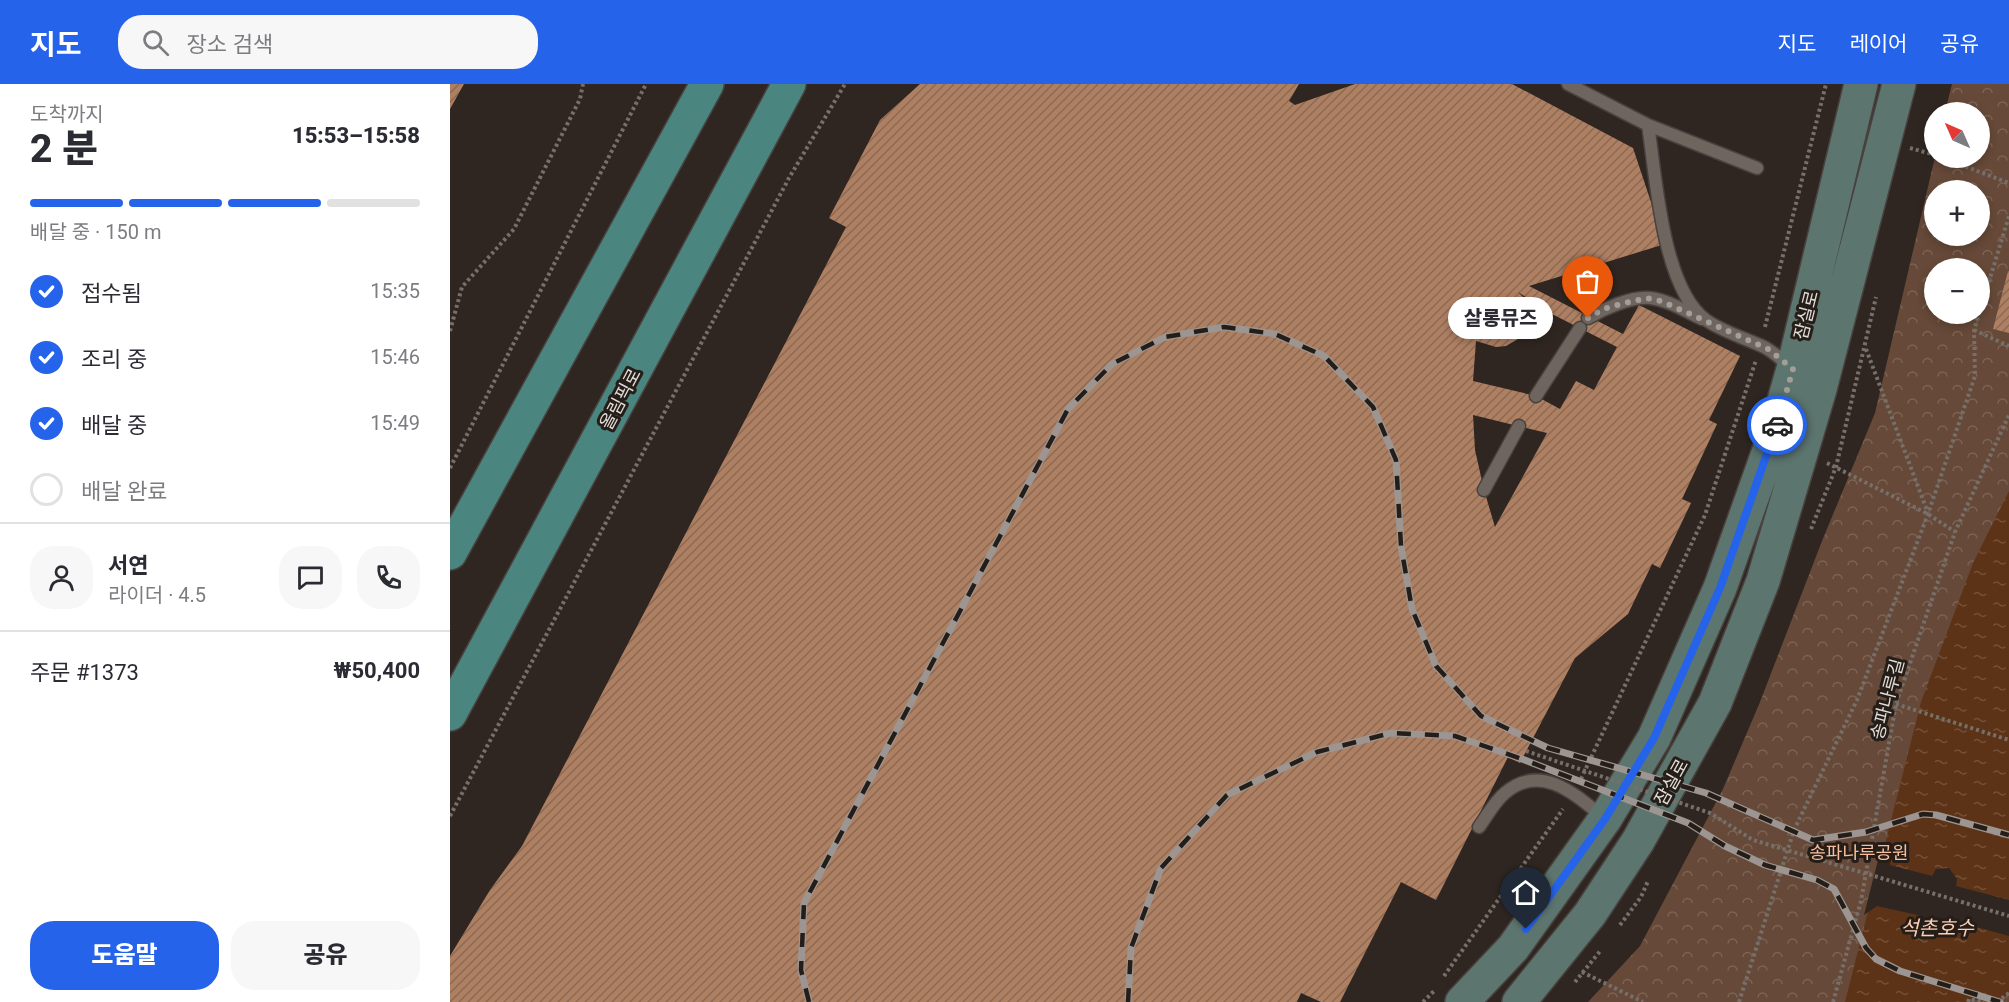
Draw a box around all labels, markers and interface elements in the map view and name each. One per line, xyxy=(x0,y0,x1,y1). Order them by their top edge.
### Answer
search box xyxy=(118,15,538,69)
icon: search xyxy=(139,26,172,59)
text: 지도 xyxy=(30,28,82,61)
text: 장소 검색 xyxy=(187,32,273,57)
text: 지도 xyxy=(1778,32,1816,56)
text: 레이어 xyxy=(1849,32,1907,56)
text: 공유 xyxy=(1940,32,1979,56)
text: 도착까지 xyxy=(30,102,104,126)
north arrow xyxy=(1924,102,1990,168)
map controls xyxy=(1924,102,1990,324)
text: 15:53–15:58 xyxy=(292,123,420,148)
text: 2 분 xyxy=(30,126,98,172)
button: + xyxy=(1924,180,1990,246)
text: 배달 중 · 150 m xyxy=(30,220,162,244)
pin xyxy=(1562,256,1613,318)
button: − xyxy=(1924,258,1990,324)
icon: bag xyxy=(1571,265,1604,298)
icon: check xyxy=(30,275,63,308)
text: 15:35 xyxy=(370,279,420,303)
text: 접수됨 xyxy=(81,281,142,306)
street label: 잠실로 xyxy=(1790,288,1822,342)
callout: 살롱뮤즈 xyxy=(1447,297,1552,339)
text: 살롱뮤즈 xyxy=(1464,306,1537,330)
icon: check xyxy=(30,341,63,374)
text: 15:46 xyxy=(370,345,420,369)
text: 조리 중 xyxy=(81,347,147,372)
street label: 올림픽로 xyxy=(595,365,645,433)
courier xyxy=(1747,395,1807,455)
icon: check xyxy=(30,407,63,440)
icon: car xyxy=(1761,409,1794,442)
text: 15:49 xyxy=(370,411,420,435)
text: 배달 중 xyxy=(81,413,147,438)
text: 배달 완료 xyxy=(81,479,167,504)
button: person xyxy=(30,546,93,609)
button: chat xyxy=(279,546,342,609)
button: phone xyxy=(357,546,420,609)
text: 서연 xyxy=(108,553,148,578)
text: 라이더 · 4.5 xyxy=(108,583,206,607)
street label: 송파나루길 xyxy=(1866,656,1908,742)
text: ₩50,400 xyxy=(334,658,420,683)
text: 주문 #1373 xyxy=(30,660,139,685)
street label: 잠실로 xyxy=(1650,755,1692,809)
park label: 송파나루공원 xyxy=(1809,842,1909,863)
pin xyxy=(1500,867,1551,929)
icon: home xyxy=(1509,876,1542,909)
water label: 석촌호수 xyxy=(1900,916,1974,940)
button: 도움말 xyxy=(30,921,219,990)
button: 공유 xyxy=(231,921,420,990)

